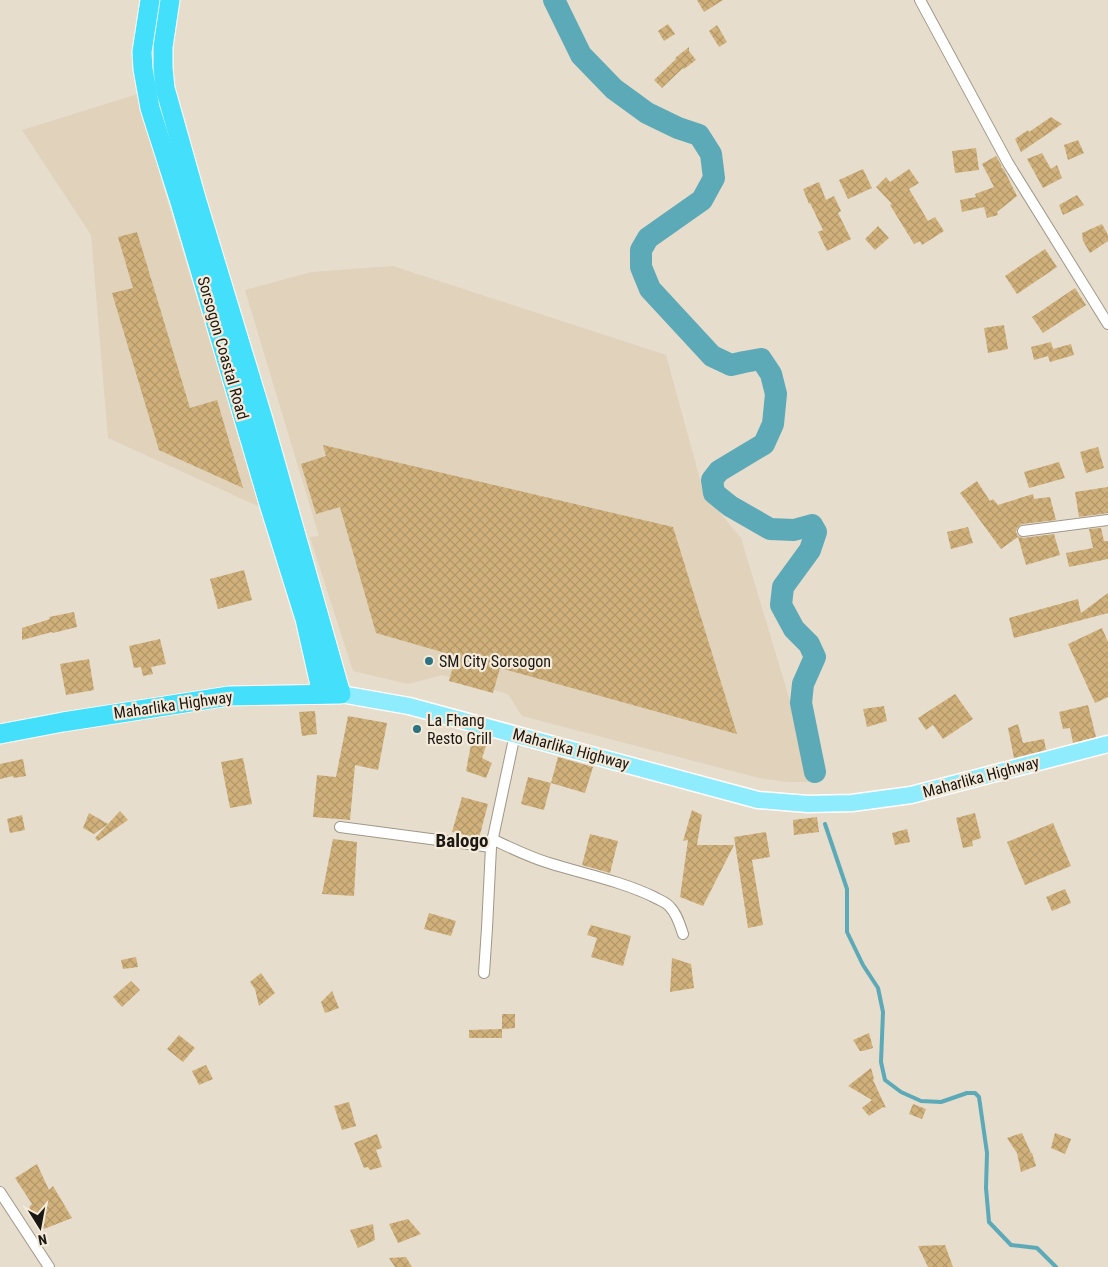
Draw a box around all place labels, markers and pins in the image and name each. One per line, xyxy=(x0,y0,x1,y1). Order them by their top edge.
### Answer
place label: SM City Sorsogon xyxy=(439,652,551,671)
marker: SM City Sorsogon xyxy=(423,655,435,667)
place label: La Fhang Resto Grill xyxy=(427,711,492,748)
marker: La Fhang Resto Grill xyxy=(411,723,423,735)

